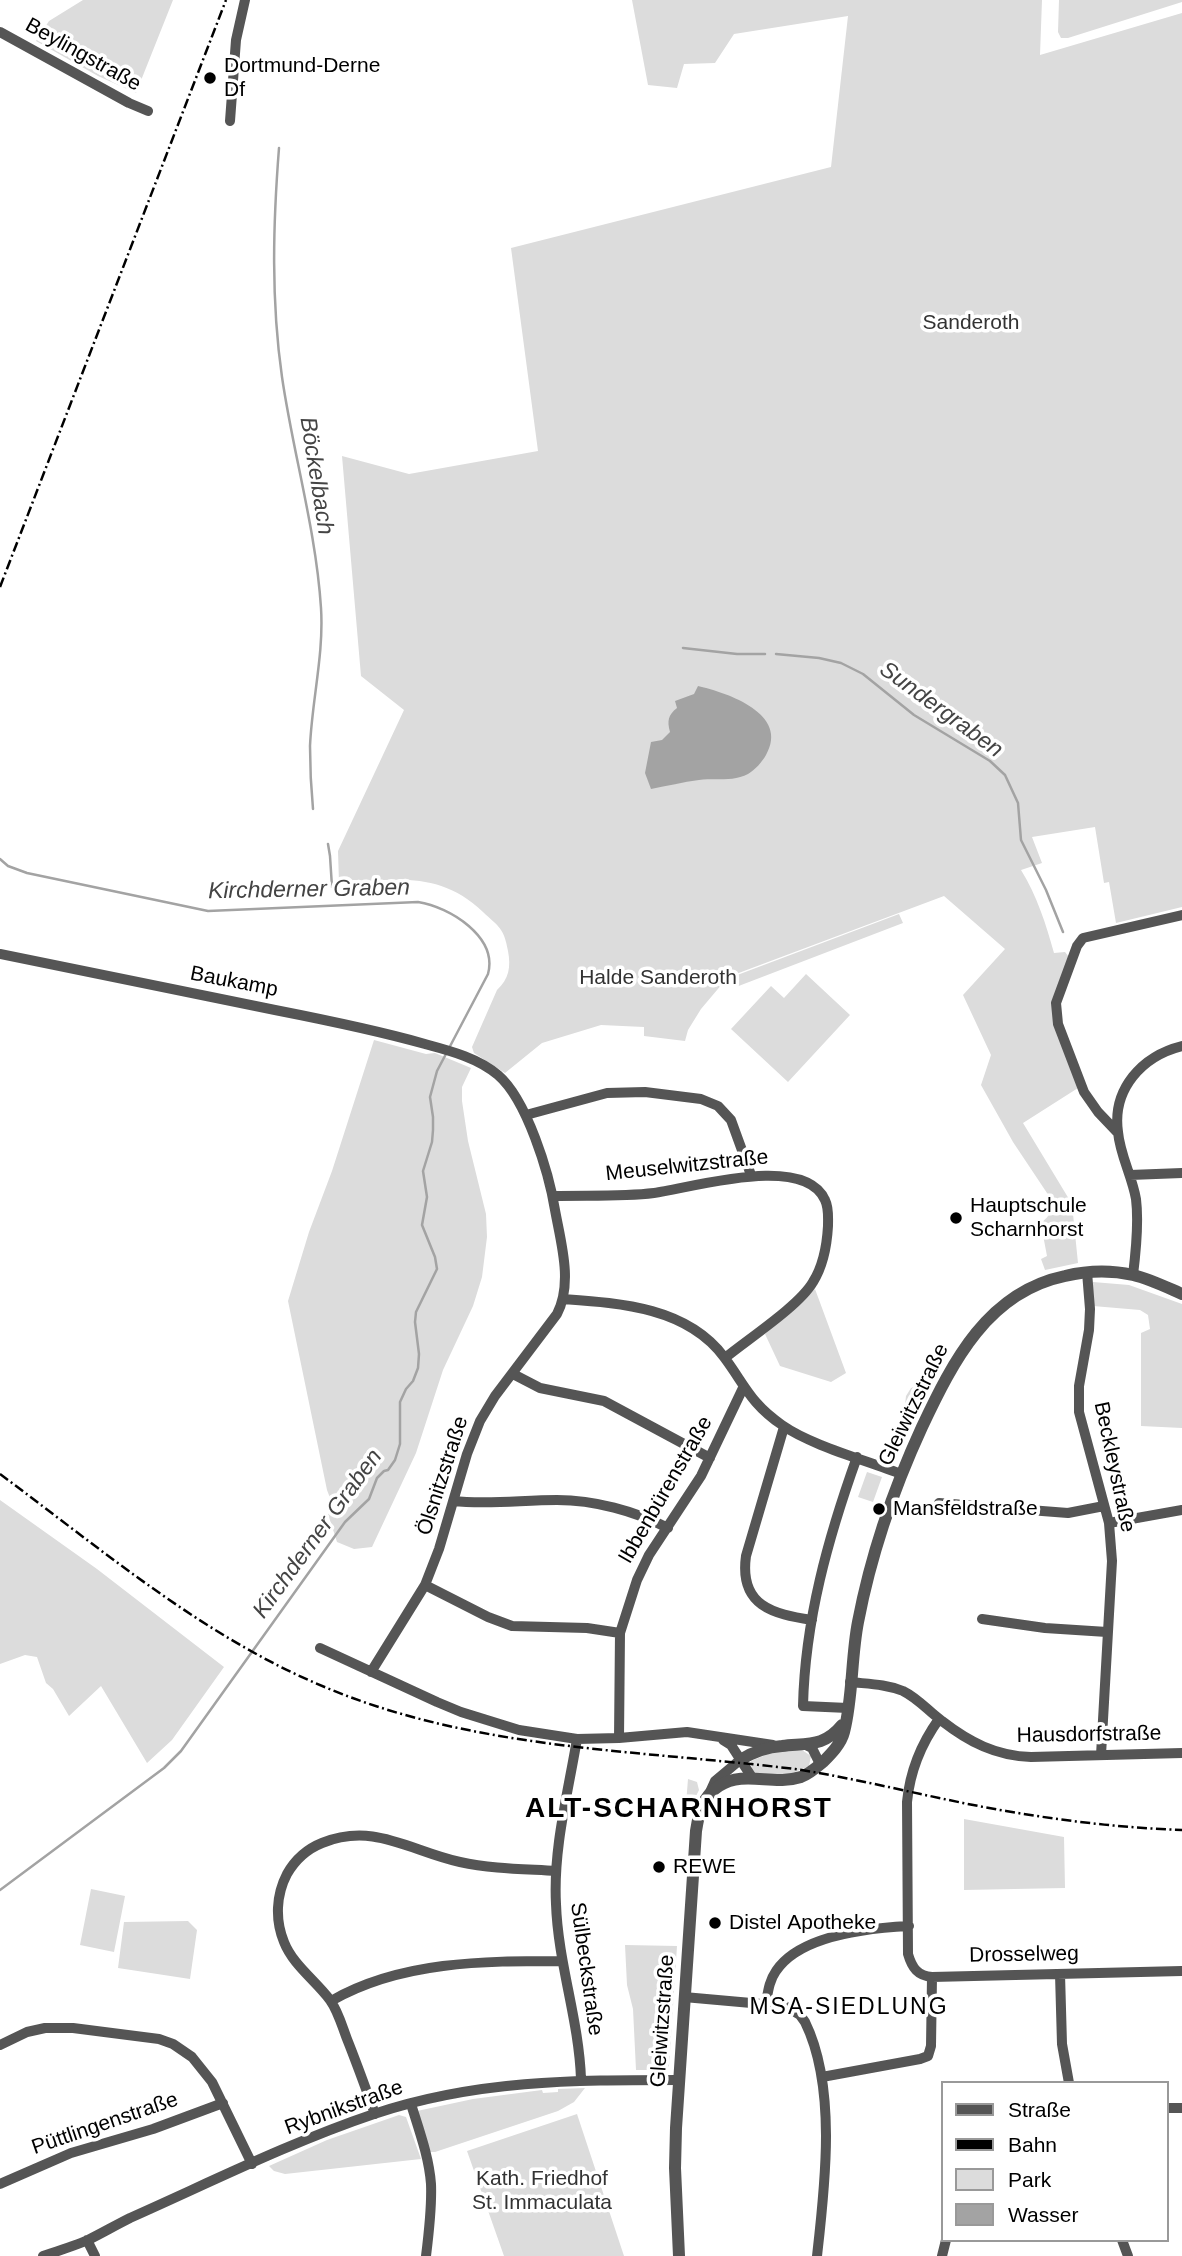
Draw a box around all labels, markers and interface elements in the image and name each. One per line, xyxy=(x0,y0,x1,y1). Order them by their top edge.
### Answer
street label: Beylingstraße xyxy=(21,13,145,97)
place label: Dortmund-Derne Df xyxy=(224,53,380,103)
marker: Dortmund-Derne Df xyxy=(202,70,218,86)
park label: Sanderoth xyxy=(923,310,1019,336)
water label: Böckelbach xyxy=(293,415,339,537)
water label: Sundergraben xyxy=(874,656,1008,764)
water label: Kirchderner Graben xyxy=(208,874,410,906)
street label: Baukamp xyxy=(188,961,280,1003)
park label: Halde Sanderoth xyxy=(579,965,737,991)
street label: Meuselwitzstraße xyxy=(604,1145,770,1187)
place label: Hauptschule Scharnhorst xyxy=(970,1193,1087,1243)
marker: Hauptschule Scharnhorst xyxy=(948,1210,964,1226)
street label: Gleiwitzstraße xyxy=(874,1340,954,1470)
street label: Beckleystraße xyxy=(1088,1399,1140,1535)
street label: Ibbenbürenstraße xyxy=(614,1412,718,1568)
street label: Ölsnitzstraße xyxy=(412,1413,474,1539)
water label: Kirchderner Graben xyxy=(247,1444,389,1624)
place label: Mansfeldstraße xyxy=(893,1496,1038,1522)
marker: Mansfeldstraße xyxy=(871,1501,887,1517)
street label: Hausdorfstraße xyxy=(1016,1721,1162,1749)
district label: ALT-SCHARNHORST xyxy=(527,1792,831,1826)
place label: REWE xyxy=(673,1854,736,1880)
marker: REWE xyxy=(651,1859,667,1875)
street label: Sülbeckstraße xyxy=(564,1901,608,2037)
place label: Distel Apotheke xyxy=(729,1910,876,1936)
marker: Distel Apotheke xyxy=(707,1915,723,1931)
street label: Drosselweg xyxy=(969,1941,1079,1969)
street label: Gleiwitzstraße xyxy=(646,1954,680,2088)
district label: MSA-SIEDLUNG xyxy=(751,1994,947,2022)
street label: Rybnikstraße xyxy=(282,2075,406,2141)
legend xyxy=(940,2081,1168,2242)
street label: Püttlingenstraße xyxy=(29,2087,181,2161)
text: Straße xyxy=(1008,2098,1071,2121)
text: Bahn xyxy=(1008,2133,1057,2156)
park label: Kath. Friedhof St. Immaculata xyxy=(472,2166,612,2216)
text: Park xyxy=(1008,2168,1051,2191)
text: Wasser xyxy=(1008,2203,1078,2226)

